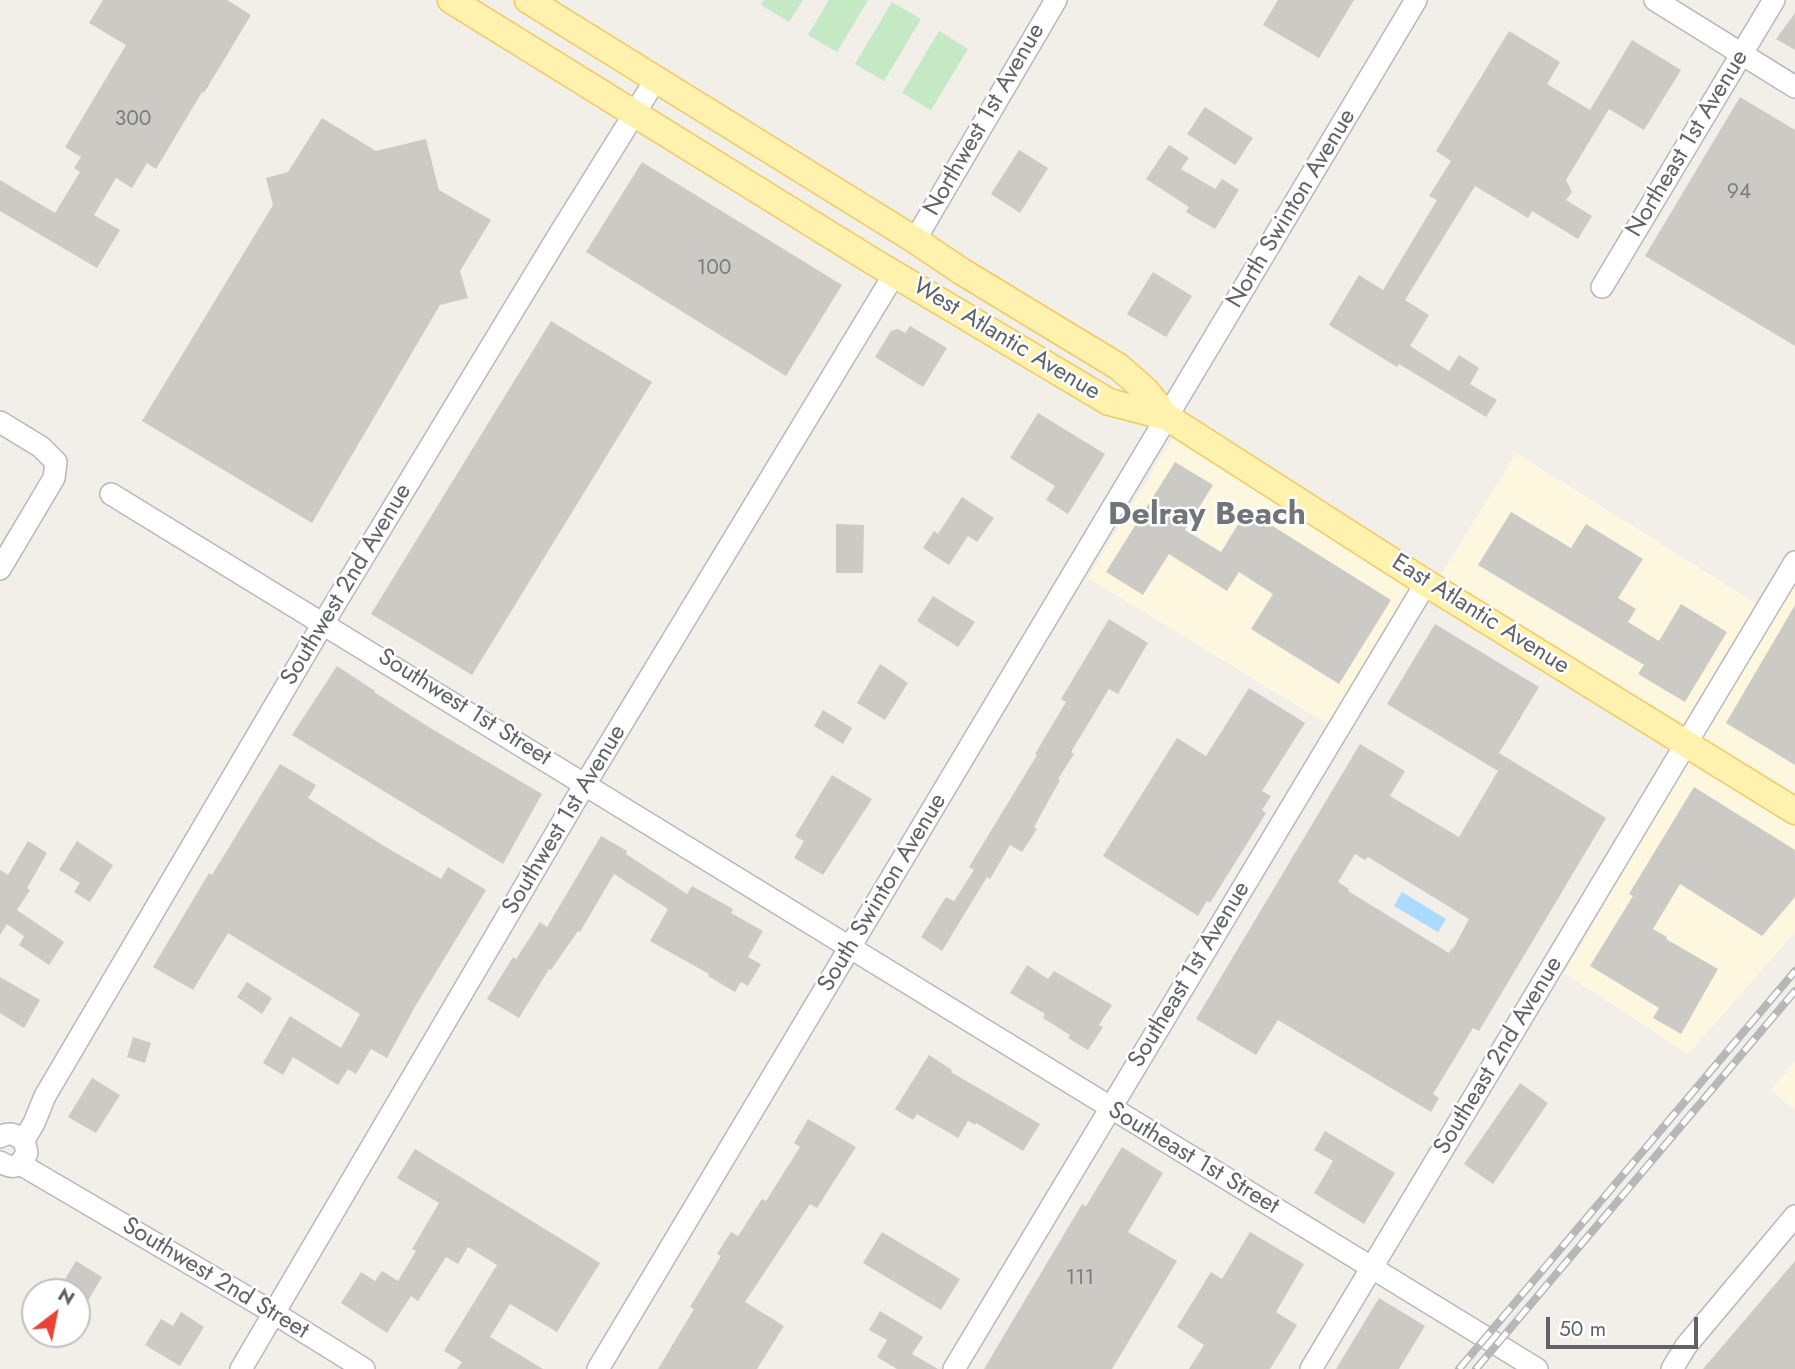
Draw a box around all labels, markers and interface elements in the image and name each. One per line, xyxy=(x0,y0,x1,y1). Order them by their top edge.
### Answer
street label: Northwest 1st Avenue xyxy=(918,19,1052,221)
street label: Northeast 1st Avenue xyxy=(1621,45,1755,243)
street label: North Swinton Avenue xyxy=(1221,104,1363,314)
house number: 300 xyxy=(115,107,151,133)
house number: 94 xyxy=(1727,180,1751,206)
house number: 100 xyxy=(697,256,731,282)
street label: West Atlantic Avenue xyxy=(907,273,1105,407)
street label: Southwest 2nd Avenue xyxy=(275,479,419,691)
district label: Delray Beach xyxy=(1108,497,1306,535)
street label: East Atlantic Avenue xyxy=(1386,549,1574,681)
street label: Southwest 1st Street xyxy=(372,643,556,773)
street label: Southwest 1st Avenue xyxy=(497,720,633,920)
street label: South Swinton Avenue xyxy=(812,789,954,997)
street label: Southeast 1st Avenue xyxy=(1123,877,1257,1073)
street label: Southeast 2nd Avenue xyxy=(1429,952,1569,1160)
street label: Southeast 1st Street xyxy=(1102,1097,1284,1221)
street label: Southwest 2nd Street xyxy=(117,1212,313,1346)
house number: 111 xyxy=(1066,1266,1094,1292)
north arrow xyxy=(21,1278,91,1348)
text: N xyxy=(53,1281,80,1312)
scale bar xyxy=(1550,1302,1702,1346)
text: 50 m xyxy=(1559,1314,1606,1344)

